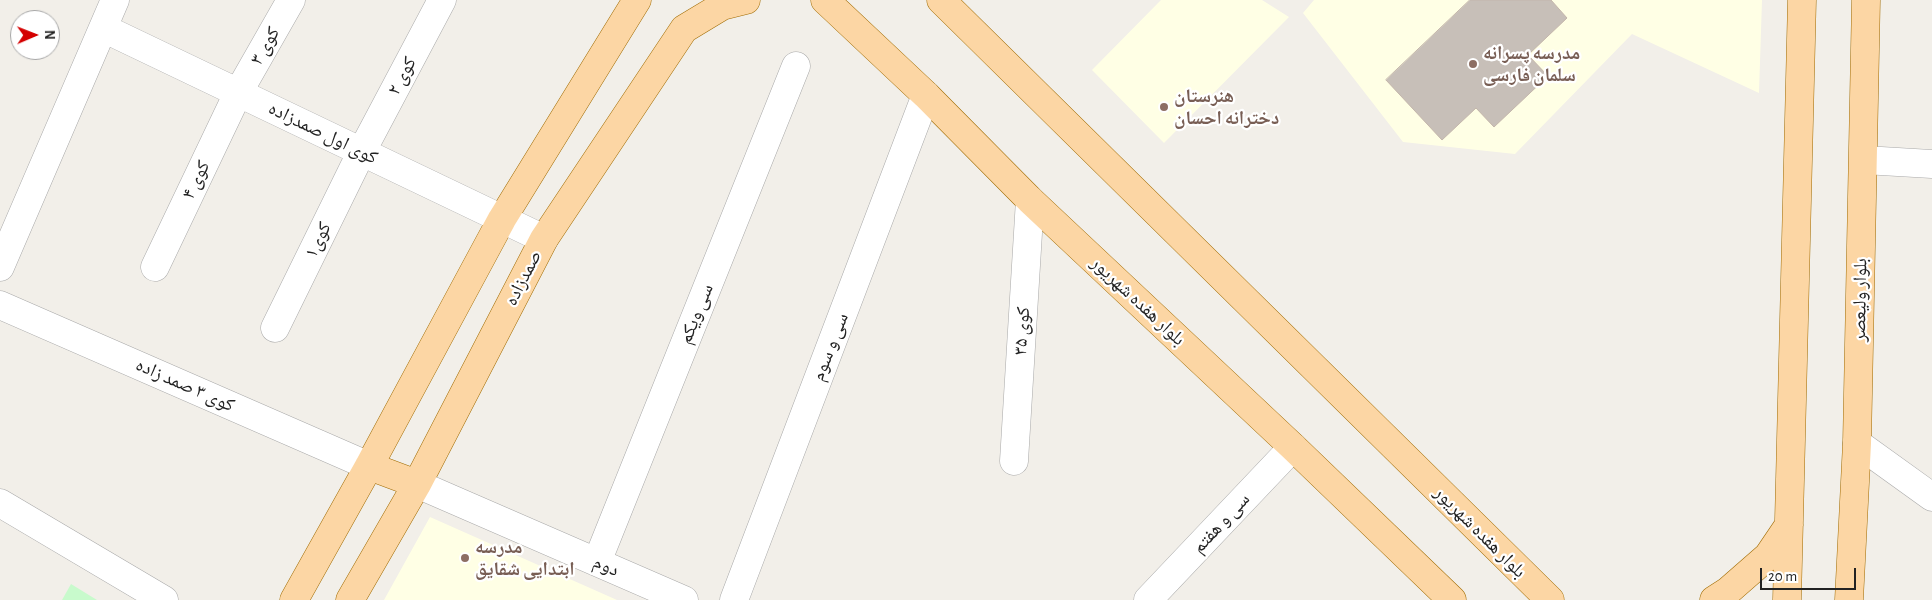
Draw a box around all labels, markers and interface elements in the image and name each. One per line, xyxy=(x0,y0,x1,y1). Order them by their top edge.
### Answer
north arrow xyxy=(10,10,60,60)
street label: کوی ۳ xyxy=(245,23,285,69)
text: N xyxy=(42,30,56,40)
place label: مدرسه پسرانه سلمان فارسی xyxy=(1483,42,1580,86)
street label: کوی ۲ xyxy=(383,53,421,99)
marker: مدرسه پسرانه سلمان فارسی xyxy=(1467,58,1479,70)
place label: هنرستان دخترانه احسان xyxy=(1174,85,1279,129)
street label: کوی اول صمدزاده xyxy=(265,97,381,169)
marker: هنرستان دخترانه احسان xyxy=(1158,101,1170,113)
street label: کوی ۴ xyxy=(177,157,215,203)
street label: کوی۱ xyxy=(300,218,336,262)
street label: صمدزاده xyxy=(499,246,547,310)
street label: بلوار هفده شهریور xyxy=(1086,251,1190,351)
street label: بلوار ولیعصر xyxy=(1848,258,1872,342)
street label: سی ویکم xyxy=(674,281,718,347)
street label: کوی ۳۵ xyxy=(1009,306,1035,356)
street label: سی و سوم xyxy=(807,310,853,384)
street label: کوی ۳ صمد زاده xyxy=(132,353,238,417)
street label: بلوار هفده شهریور xyxy=(1429,481,1531,583)
street label: سی و هفتم xyxy=(1187,488,1255,558)
place label: مدرسه ابتدایی شقایق xyxy=(475,536,575,580)
street label: دوم xyxy=(590,550,622,582)
marker: مدرسه ابتدایی شقایق xyxy=(459,552,471,564)
scale bar xyxy=(1762,558,1858,590)
text: 20 m xyxy=(1768,569,1797,584)

